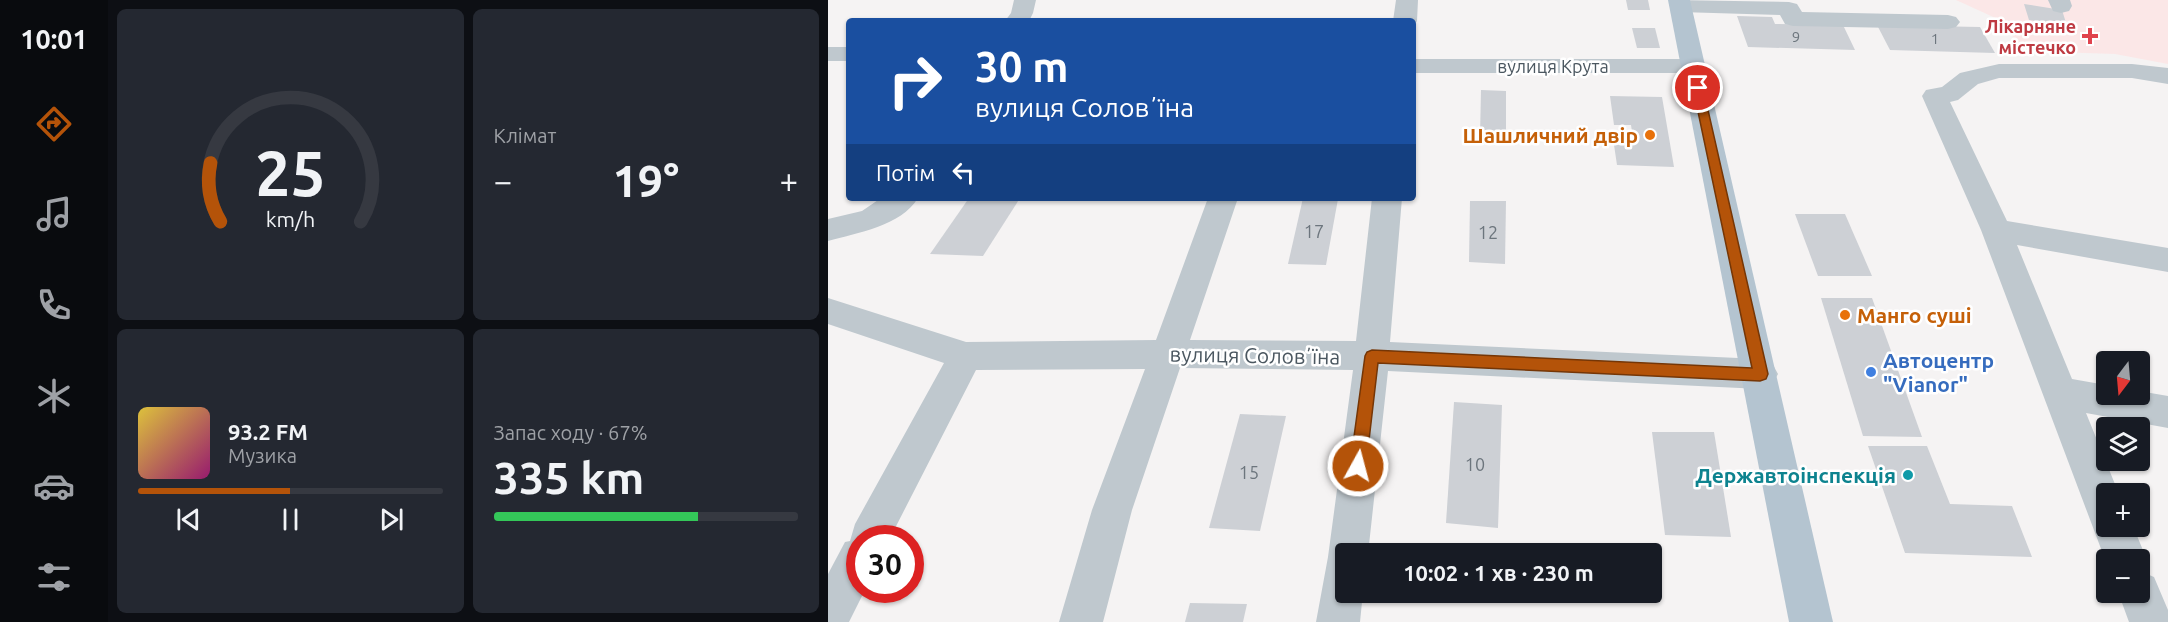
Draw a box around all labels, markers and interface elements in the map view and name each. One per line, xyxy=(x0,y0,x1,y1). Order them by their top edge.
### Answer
place label: Лікарняне містечко xyxy=(1985,16,2076,57)
text: 10:01 xyxy=(20,24,88,54)
marker: Лікарняне містечко xyxy=(2081,27,2099,45)
house number: 9 xyxy=(1792,28,1800,45)
house number: 1 xyxy=(1931,30,1939,47)
icon: right xyxy=(876,42,954,120)
text: 30 m xyxy=(975,43,1069,90)
street label: вулиця Крута xyxy=(1497,56,1609,76)
pin xyxy=(1672,62,1723,113)
icon: arrive xyxy=(1681,71,1714,104)
text: вулиця Соловʼїна xyxy=(975,92,1194,122)
icon: directions xyxy=(33,103,75,145)
place label: Шашличний двір xyxy=(1463,123,1638,147)
text: Клімат xyxy=(494,124,556,147)
marker: Шашличний двір xyxy=(1643,128,1657,142)
text: 25 xyxy=(255,138,325,208)
text: 19° xyxy=(612,155,679,206)
icon: left xyxy=(947,156,980,189)
text: Потім xyxy=(876,160,935,185)
text: − xyxy=(494,162,512,199)
text: + xyxy=(779,162,798,199)
icon: music xyxy=(33,193,75,235)
text: km/h xyxy=(265,207,315,231)
house number: 17 xyxy=(1304,221,1324,241)
house number: 12 xyxy=(1478,222,1498,242)
icon: phone xyxy=(33,284,75,326)
place label: Манго суші xyxy=(1857,303,1972,327)
marker: Манго суші xyxy=(1838,308,1852,322)
street label: вулиця Соловʼїна xyxy=(1170,342,1340,368)
place label: Автоцентр "Vianor" xyxy=(1883,348,1994,396)
north arrow xyxy=(2096,351,2150,405)
map controls xyxy=(2096,351,2150,603)
marker: Автоцентр "Vianor" xyxy=(1864,365,1878,379)
icon: climate xyxy=(33,375,75,417)
button: layers xyxy=(2096,417,2150,471)
text: 93.2 FM xyxy=(228,419,308,444)
text: Запас ходу · 67% xyxy=(494,421,648,444)
position arrow xyxy=(1326,434,1390,498)
text: Музика xyxy=(228,444,297,467)
text: 335 km xyxy=(494,452,644,503)
house number: 10 xyxy=(1465,454,1485,474)
house number: 15 xyxy=(1239,462,1259,482)
place label: Державтоінспекція xyxy=(1695,463,1896,487)
icon: car xyxy=(33,465,75,507)
marker: Державтоінспекція xyxy=(1901,468,1915,482)
button: + xyxy=(2096,483,2150,537)
icon: previous xyxy=(172,503,205,536)
icon: pause xyxy=(274,503,307,536)
icon: next xyxy=(375,503,408,536)
speed limit sign: 30 xyxy=(846,525,924,603)
button: − xyxy=(2096,549,2150,603)
icon: filters xyxy=(33,556,75,598)
text: 10:02 · 1 хв · 230 m xyxy=(1403,560,1594,585)

